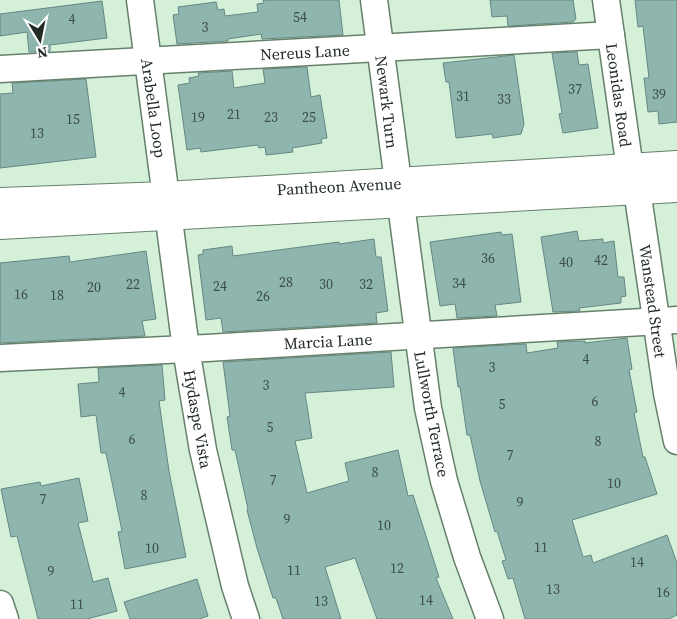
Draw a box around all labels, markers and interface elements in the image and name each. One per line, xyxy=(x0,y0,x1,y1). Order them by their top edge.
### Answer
house number: 54 xyxy=(293,7,307,27)
house number: 4 xyxy=(69,9,76,29)
north arrow xyxy=(15,15,65,65)
house number: 3 xyxy=(202,17,209,37)
street label: Nereus Lane xyxy=(260,39,350,65)
text: N xyxy=(35,42,49,64)
street label: Leonidas Road xyxy=(601,42,637,148)
street label: Newark Turn xyxy=(370,54,404,150)
street label: Arabella Loop xyxy=(136,57,172,159)
house number: 37 xyxy=(568,79,582,99)
house number: 39 xyxy=(652,84,666,104)
house number: 31 xyxy=(456,86,470,106)
house number: 33 xyxy=(497,89,511,109)
house number: 21 xyxy=(227,104,241,124)
house number: 19 xyxy=(191,107,205,127)
house number: 23 xyxy=(264,107,278,127)
house number: 25 xyxy=(302,107,316,127)
house number: 15 xyxy=(66,109,80,129)
house number: 13 xyxy=(30,123,44,143)
street label: Pantheon Avenue xyxy=(276,172,402,200)
street label: Wanstead Street xyxy=(634,243,672,360)
house number: 36 xyxy=(481,248,495,268)
house number: 42 xyxy=(594,250,608,270)
house number: 40 xyxy=(559,252,573,272)
house number: 28 xyxy=(279,272,293,292)
house number: 34 xyxy=(452,273,466,293)
house number: 22 xyxy=(126,274,140,294)
house number: 30 xyxy=(319,274,333,294)
house number: 32 xyxy=(359,274,373,294)
house number: 24 xyxy=(213,276,227,296)
house number: 20 xyxy=(87,277,101,297)
house number: 16 xyxy=(14,284,28,304)
house number: 18 xyxy=(50,285,64,305)
house number: 26 xyxy=(256,286,270,306)
street label: Marcia Lane xyxy=(283,328,373,354)
street label: Lullworth Terrace xyxy=(409,349,455,479)
house number: 4 xyxy=(583,349,590,369)
house number: 3 xyxy=(489,357,496,377)
street label: Hydaspe Vista xyxy=(178,368,218,471)
house number: 3 xyxy=(263,375,270,395)
house number: 4 xyxy=(119,382,126,402)
house number: 6 xyxy=(592,391,599,411)
house number: 5 xyxy=(499,394,506,414)
house number: 5 xyxy=(267,417,274,437)
house number: 6 xyxy=(129,429,136,449)
house number: 8 xyxy=(595,431,602,451)
house number: 7 xyxy=(507,445,514,465)
house number: 8 xyxy=(372,462,379,482)
house number: 7 xyxy=(270,470,277,490)
house number: 10 xyxy=(607,473,621,493)
house number: 8 xyxy=(141,485,148,505)
house number: 7 xyxy=(40,489,47,509)
house number: 9 xyxy=(517,492,524,512)
house number: 9 xyxy=(284,509,291,529)
house number: 10 xyxy=(377,515,391,535)
house number: 11 xyxy=(534,537,548,557)
house number: 10 xyxy=(145,538,159,558)
house number: 14 xyxy=(630,552,644,572)
house number: 12 xyxy=(390,558,404,578)
house number: 11 xyxy=(287,560,301,580)
house number: 9 xyxy=(48,561,55,581)
house number: 13 xyxy=(546,579,560,599)
house number: 16 xyxy=(656,582,670,602)
house number: 14 xyxy=(419,590,433,610)
house number: 13 xyxy=(314,591,328,611)
house number: 11 xyxy=(70,594,84,614)

